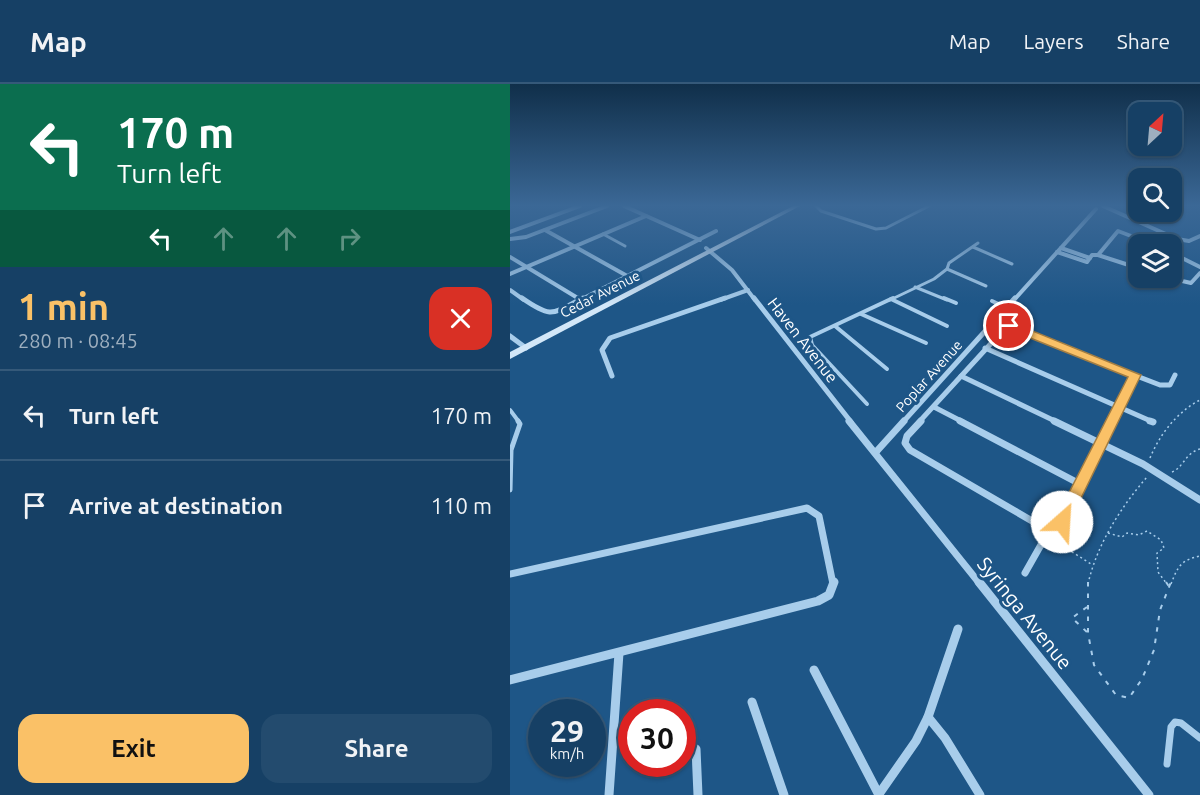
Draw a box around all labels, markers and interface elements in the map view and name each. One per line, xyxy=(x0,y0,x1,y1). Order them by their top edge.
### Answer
text: Map xyxy=(30,26,87,57)
text: Map xyxy=(949,29,990,53)
text: Layers xyxy=(1023,29,1084,53)
text: Share xyxy=(1117,29,1170,53)
north arrow xyxy=(1128,102,1182,156)
map controls xyxy=(1128,102,1182,288)
icon: left xyxy=(18,108,96,186)
text: 170 m xyxy=(117,109,234,156)
text: Turn left xyxy=(117,158,221,188)
button: search xyxy=(1128,168,1182,222)
icon: left xyxy=(144,222,177,255)
icon: ahead xyxy=(207,222,240,255)
icon: ahead xyxy=(270,222,303,255)
icon: right xyxy=(333,222,366,255)
button: layers xyxy=(1128,234,1182,288)
street label: Cedar Avenue xyxy=(557,267,643,321)
text: 1 min xyxy=(18,286,109,327)
button: close xyxy=(429,287,492,350)
street label: Haven Avenue xyxy=(764,294,842,386)
pin xyxy=(983,300,1034,351)
icon: arrive xyxy=(992,309,1025,342)
text: 280 m · 08:45 xyxy=(18,329,138,352)
street label: Poplar Avenue xyxy=(893,337,965,415)
icon: left xyxy=(18,399,51,432)
text: Turn left xyxy=(69,403,159,428)
text: 170 m xyxy=(431,403,492,428)
icon: arrive xyxy=(18,489,51,522)
position arrow xyxy=(1030,490,1094,554)
text: Arrive at destination xyxy=(69,493,283,518)
text: 110 m xyxy=(431,493,492,518)
street label: Syringa Avenue xyxy=(973,552,1077,674)
speed limit sign: 30 xyxy=(618,699,696,777)
button: Exit xyxy=(18,714,249,783)
button: Share xyxy=(261,714,492,783)
text: 29 xyxy=(550,714,584,748)
text: km/h xyxy=(550,745,584,762)

